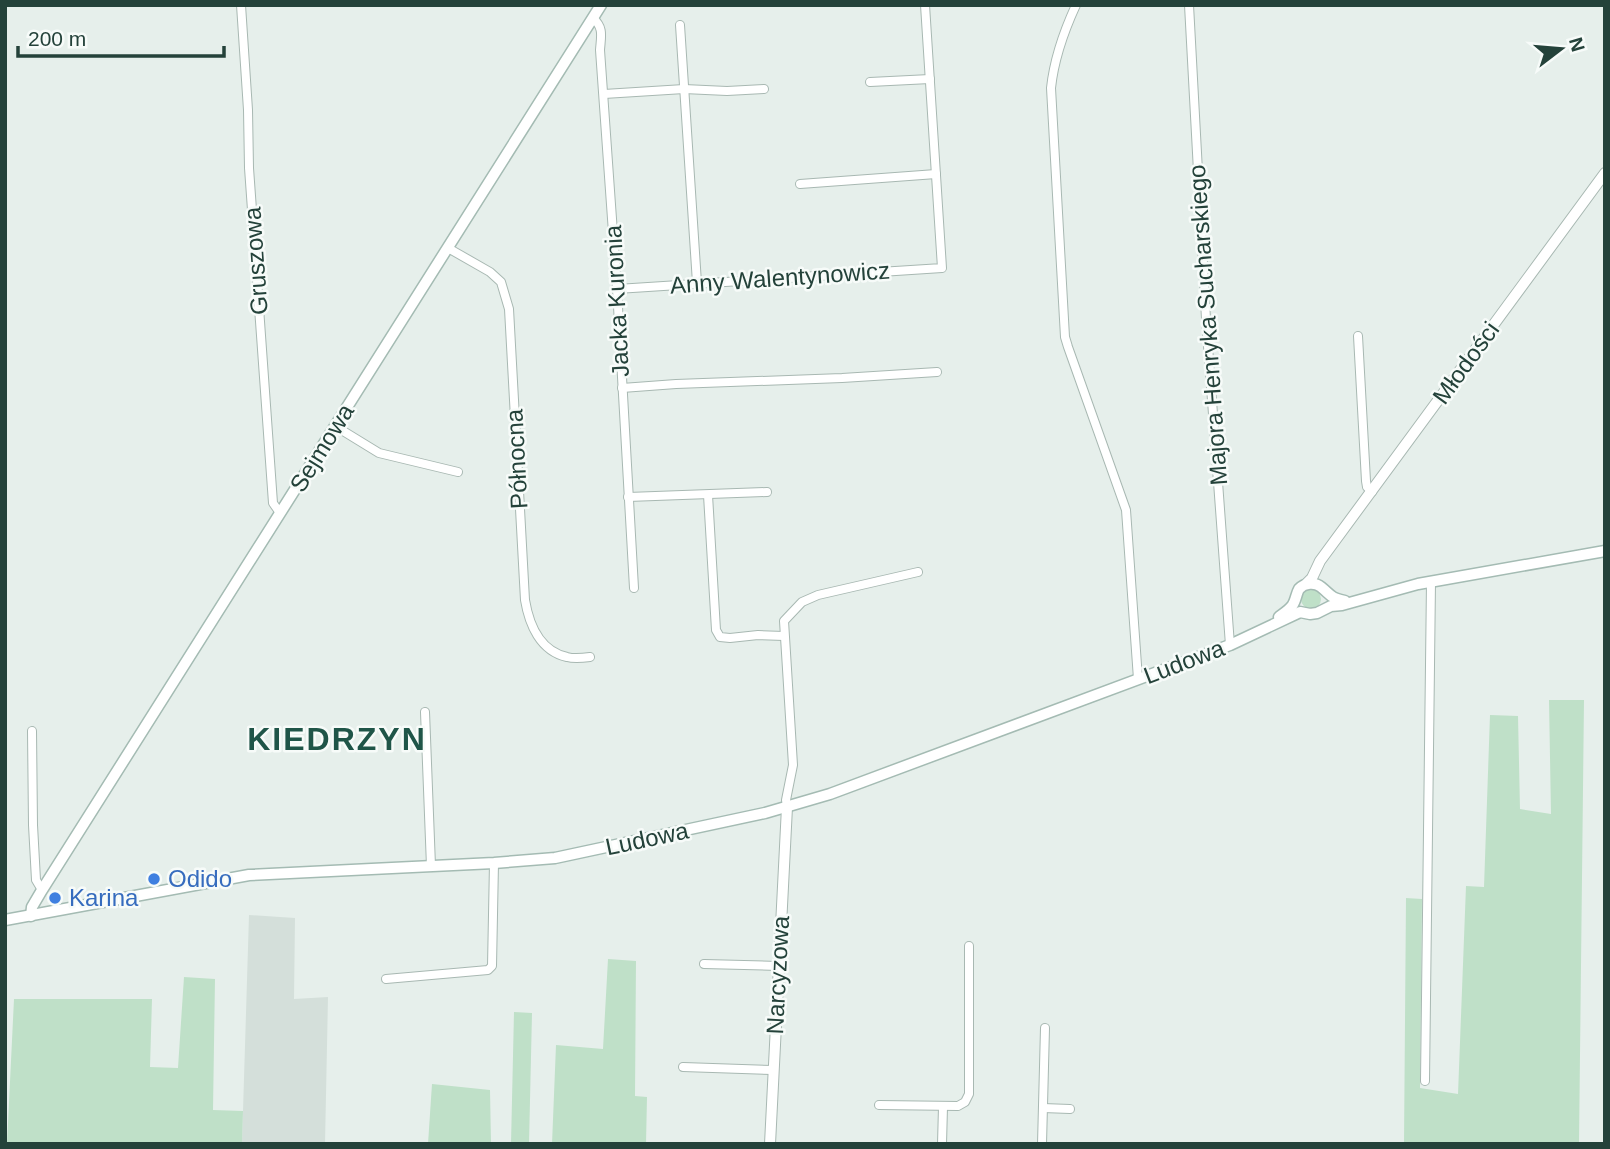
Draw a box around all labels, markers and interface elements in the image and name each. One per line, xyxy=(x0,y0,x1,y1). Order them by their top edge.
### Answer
scale bar xyxy=(18,14,224,58)
north arrow xyxy=(1526,14,1596,84)
text: 200 m xyxy=(28,27,86,50)
text: N xyxy=(1565,35,1589,54)
street label: Majora Henryka Sucharskiego xyxy=(1183,164,1232,486)
street label: Gruszowa xyxy=(238,206,273,316)
street label: Jacka Kuronia xyxy=(599,224,634,378)
street label: Anny Walentynowicz xyxy=(669,256,891,299)
street label: Młodości xyxy=(1427,316,1504,409)
street label: Sejmowa xyxy=(284,398,360,497)
street label: Północna xyxy=(500,408,533,510)
street label: Ludowa xyxy=(1140,634,1229,689)
district label: KIEDRZYN xyxy=(247,721,427,757)
street label: Ludowa xyxy=(603,816,691,860)
place label: Odido xyxy=(168,865,232,892)
marker: Odido xyxy=(146,871,162,887)
place label: Karina xyxy=(69,884,139,911)
marker: Karina xyxy=(47,890,63,906)
street label: Narcyzowa xyxy=(761,914,794,1035)

